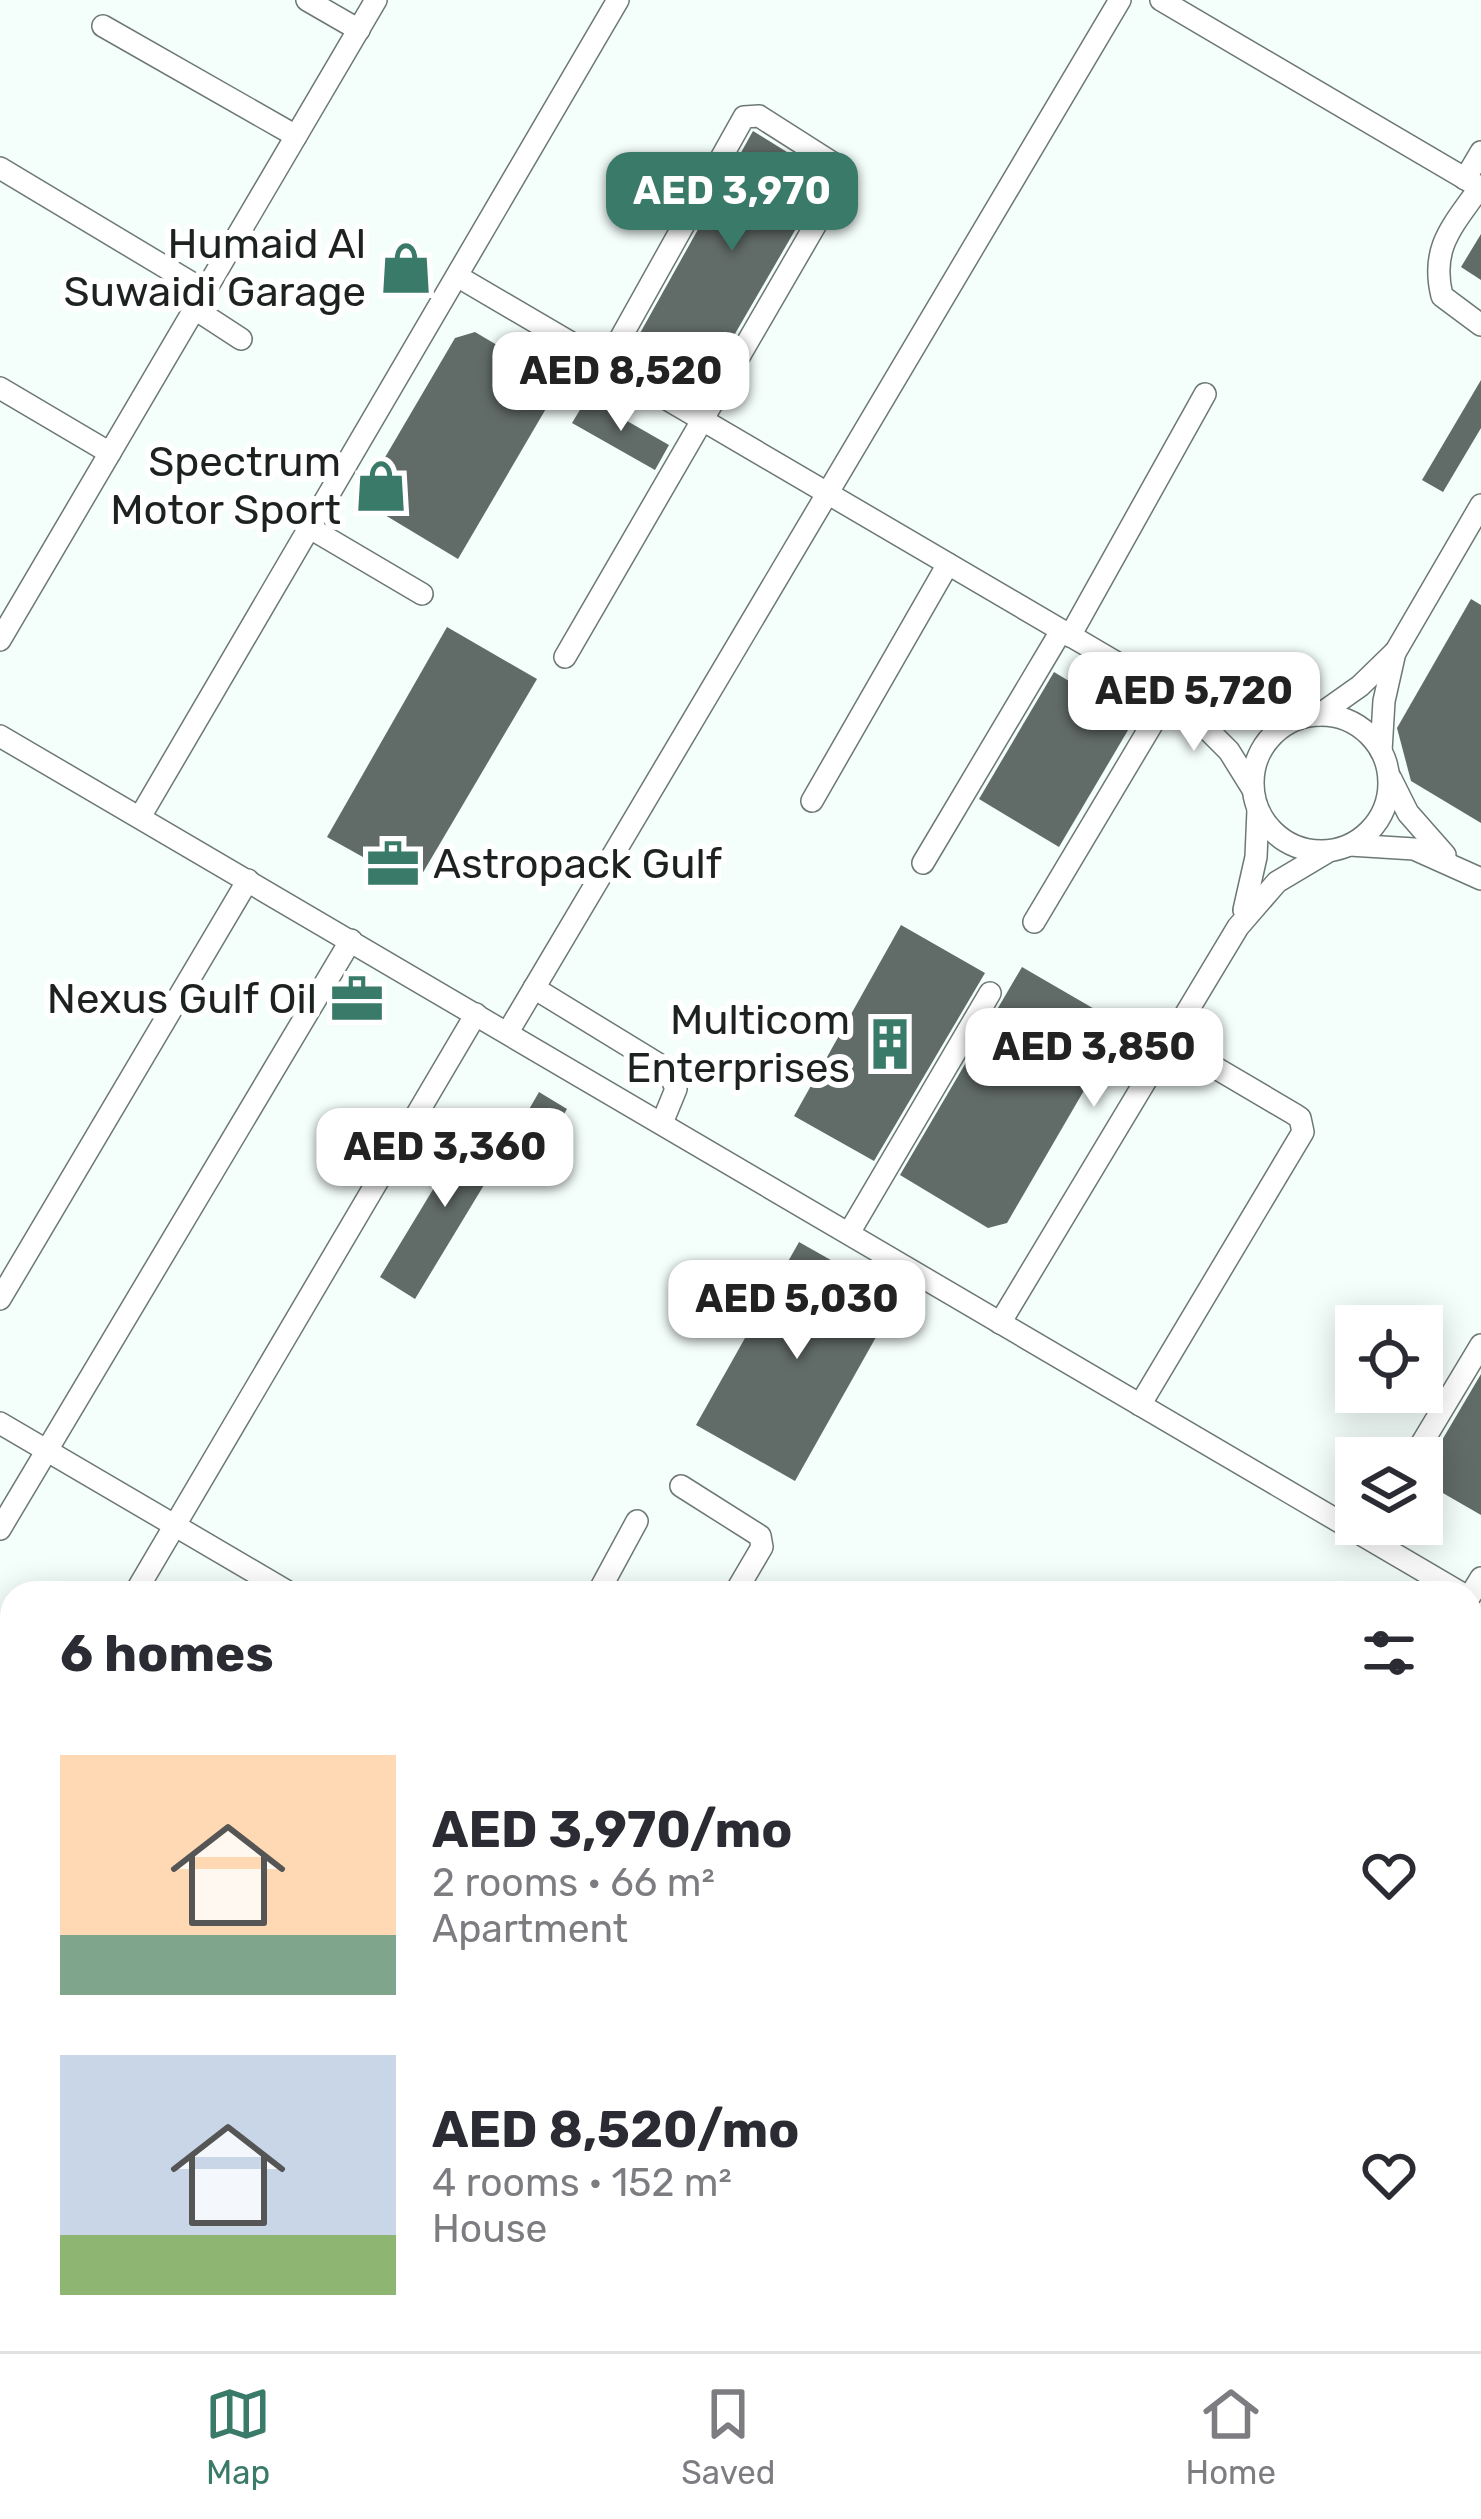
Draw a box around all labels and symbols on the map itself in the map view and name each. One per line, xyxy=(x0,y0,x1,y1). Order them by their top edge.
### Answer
pin: AED 3,970 xyxy=(595,152,869,254)
place label: Humaid Al Suwaidi Garage xyxy=(64,219,366,317)
shop icon: Humaid Al Suwaidi Garage xyxy=(377,239,435,297)
pin: AED 8,520 xyxy=(484,332,758,434)
place label: Spectrum Motor Sport xyxy=(110,437,341,535)
shop icon: Spectrum Motor Sport xyxy=(352,457,410,515)
pin: AED 5,720 xyxy=(1057,652,1331,754)
office icon: Astropack Gulf xyxy=(364,835,422,893)
place label: Astropack Gulf xyxy=(433,839,722,889)
office icon: Nexus Gulf Oil xyxy=(328,970,386,1028)
place label: Nexus Gulf Oil xyxy=(47,974,317,1024)
place label: Multicom Enterprises xyxy=(626,995,850,1093)
pin: AED 3,850 xyxy=(957,1008,1231,1110)
building icon: Multicom Enterprises xyxy=(861,1015,919,1073)
pin: AED 3,360 xyxy=(308,1108,582,1210)
pin: AED 5,030 xyxy=(660,1260,934,1362)

